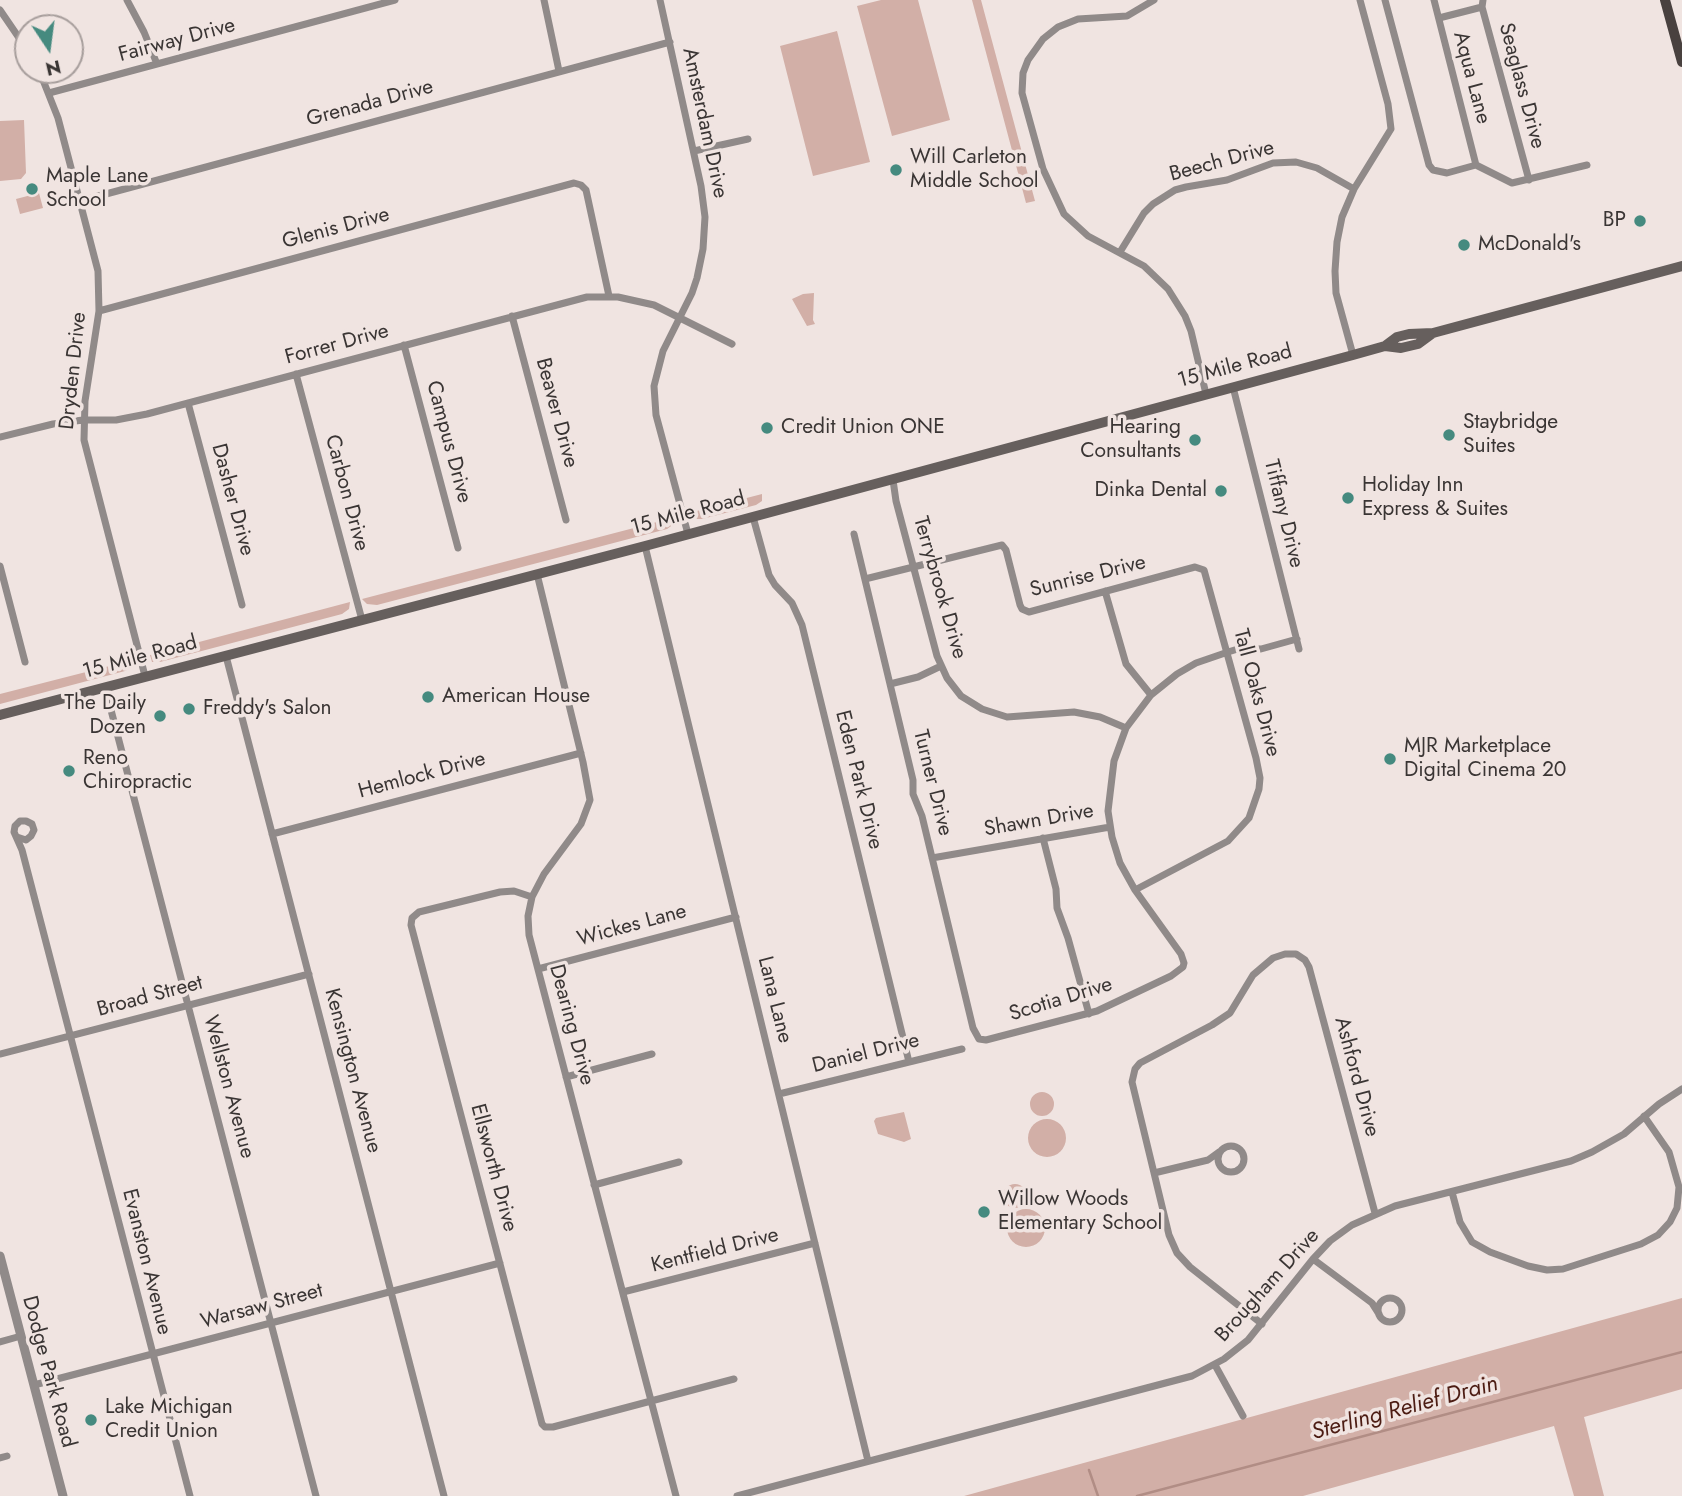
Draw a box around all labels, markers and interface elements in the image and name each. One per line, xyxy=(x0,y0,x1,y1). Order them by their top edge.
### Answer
street label: Fairway Drive xyxy=(116,13,238,69)
north arrow xyxy=(14,14,84,84)
street label: Seaglass Drive xyxy=(1492,20,1550,152)
street label: Aqua Lane xyxy=(1447,29,1495,127)
street label: Amsterdam Drive xyxy=(676,45,732,201)
text: N xyxy=(43,53,64,83)
street label: Grenada Drive xyxy=(304,75,436,133)
street label: Beech Drive xyxy=(1167,136,1277,188)
place label: Will Carleton Middle School xyxy=(910,145,1039,195)
marker: Will Carleton Middle School xyxy=(888,162,904,178)
place label: Maple Lane School xyxy=(46,164,148,214)
marker: Maple Lane School xyxy=(24,181,40,197)
street label: Glenis Drive xyxy=(280,203,392,255)
place label: BP xyxy=(1603,208,1626,234)
marker: BP xyxy=(1632,213,1648,229)
place label: McDonald's xyxy=(1478,232,1581,258)
marker: McDonald's xyxy=(1456,237,1472,253)
street label: Dryden Drive xyxy=(55,311,93,431)
street label: Forrer Drive xyxy=(282,319,392,371)
street label: 15 Mile Road xyxy=(1175,340,1295,394)
street label: Beaver Drive xyxy=(529,355,583,471)
street label: Campus Drive xyxy=(420,378,476,506)
place label: Staybridge Suites xyxy=(1463,410,1558,460)
place label: Credit Union ONE xyxy=(781,415,945,441)
place label: Hearing Consultants xyxy=(1080,415,1181,465)
marker: Credit Union ONE xyxy=(759,420,775,436)
marker: Staybridge Suites xyxy=(1441,427,1457,443)
street label: Carbon Drive xyxy=(318,432,374,554)
marker: Hearing Consultants xyxy=(1187,432,1203,448)
street label: Dasher Drive xyxy=(205,441,259,559)
street label: Tiffany Drive xyxy=(1257,457,1309,571)
place label: Holiday Inn Express & Suites xyxy=(1362,473,1508,523)
place label: Dinka Dental xyxy=(1095,478,1207,504)
marker: Dinka Dental xyxy=(1213,483,1229,499)
street label: 15 Mile Road xyxy=(628,487,748,541)
marker: Holiday Inn Express & Suites xyxy=(1340,490,1356,506)
street label: Terrybrook Drive xyxy=(907,514,971,662)
street label: Sunrise Drive xyxy=(1027,550,1149,604)
street label: Tall Oaks Drive xyxy=(1227,626,1285,760)
street label: 15 Mile Road xyxy=(80,631,200,685)
place label: American House xyxy=(442,684,590,710)
marker: American House xyxy=(420,689,436,705)
place label: The Daily Dozen xyxy=(64,691,146,741)
place label: Freddy's Salon xyxy=(203,696,332,722)
marker: Freddy's Salon xyxy=(181,701,197,717)
marker: The Daily Dozen xyxy=(152,708,168,724)
street label: Eden Park Drive xyxy=(829,708,887,852)
street label: Turner Drive xyxy=(907,727,957,839)
place label: MJR Marketplace Digital Cinema 20 xyxy=(1404,734,1566,784)
place label: Reno Chiropractic xyxy=(83,746,192,796)
street label: Hemlock Drive xyxy=(356,747,488,805)
marker: MJR Marketplace Digital Cinema 20 xyxy=(1382,751,1398,767)
marker: Reno Chiropractic xyxy=(61,763,77,779)
street label: Shawn Drive xyxy=(982,799,1096,843)
street label: Wickes Lane xyxy=(575,899,689,953)
street label: Lana Lane xyxy=(751,954,797,1046)
street label: Dearing Drive xyxy=(543,962,599,1088)
street label: Broad Street xyxy=(94,971,206,1023)
street label: Scotia Drive xyxy=(1006,972,1116,1028)
street label: Kensington Avenue xyxy=(318,986,386,1156)
street label: Wellston Avenue xyxy=(197,1013,259,1161)
street label: Ashford Drive xyxy=(1328,1014,1384,1140)
street label: Daniel Drive xyxy=(810,1029,922,1079)
street label: Ellsworth Drive xyxy=(464,1101,522,1235)
street label: Evanston Avenue xyxy=(116,1186,176,1338)
place label: Willow Woods Elementary School xyxy=(998,1187,1162,1237)
marker: Willow Woods Elementary School xyxy=(976,1204,992,1220)
street label: Kentfield Drive xyxy=(649,1223,781,1279)
street label: Brougham Drive xyxy=(1211,1224,1325,1348)
street label: Warsaw Street xyxy=(198,1279,326,1335)
street label: Dodge Park Road xyxy=(16,1293,80,1451)
water label: Sterling Relief Drain xyxy=(1309,1371,1501,1447)
place label: Lake Michigan Credit Union xyxy=(105,1395,233,1445)
marker: Lake Michigan Credit Union xyxy=(83,1412,99,1428)

